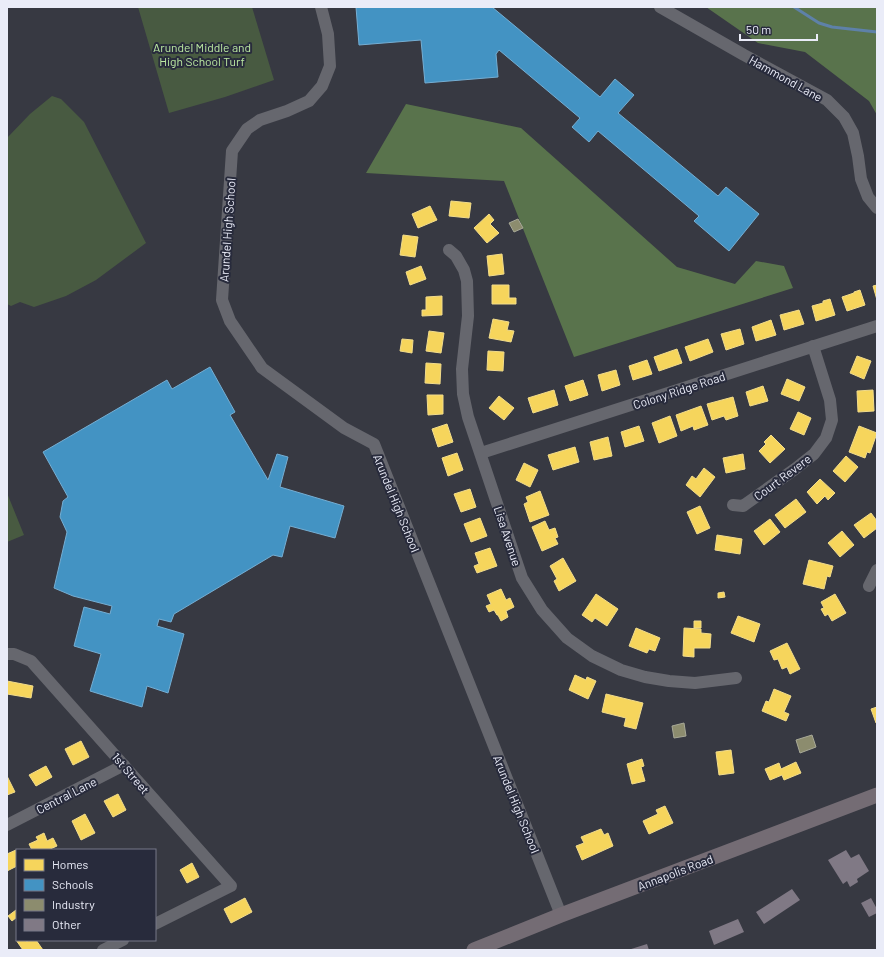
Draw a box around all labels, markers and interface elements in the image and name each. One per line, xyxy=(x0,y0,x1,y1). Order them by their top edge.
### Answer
scale bar xyxy=(740,16,817,42)
text: 50 m xyxy=(746,22,771,36)
park label: Arundel Middle and High School Turf xyxy=(153,40,251,68)
street label: Hammond Lane xyxy=(747,52,825,104)
street label: Arundel High School xyxy=(216,178,238,282)
street label: Colony Ridge Road xyxy=(631,368,727,412)
street label: Court Revere xyxy=(751,451,813,503)
street label: Arundel High School xyxy=(371,452,423,554)
street label: Lisa Avenue xyxy=(492,504,524,568)
street label: 1st Street xyxy=(109,750,153,796)
street label: Arundel High School xyxy=(491,753,543,855)
street label: Central Lane xyxy=(33,774,99,816)
legend xyxy=(16,849,156,941)
street label: Annapolis Road xyxy=(635,851,715,893)
text: Homes xyxy=(52,857,89,871)
text: Schools xyxy=(52,877,93,891)
text: Industry xyxy=(52,897,95,911)
text: Other xyxy=(52,917,82,931)

